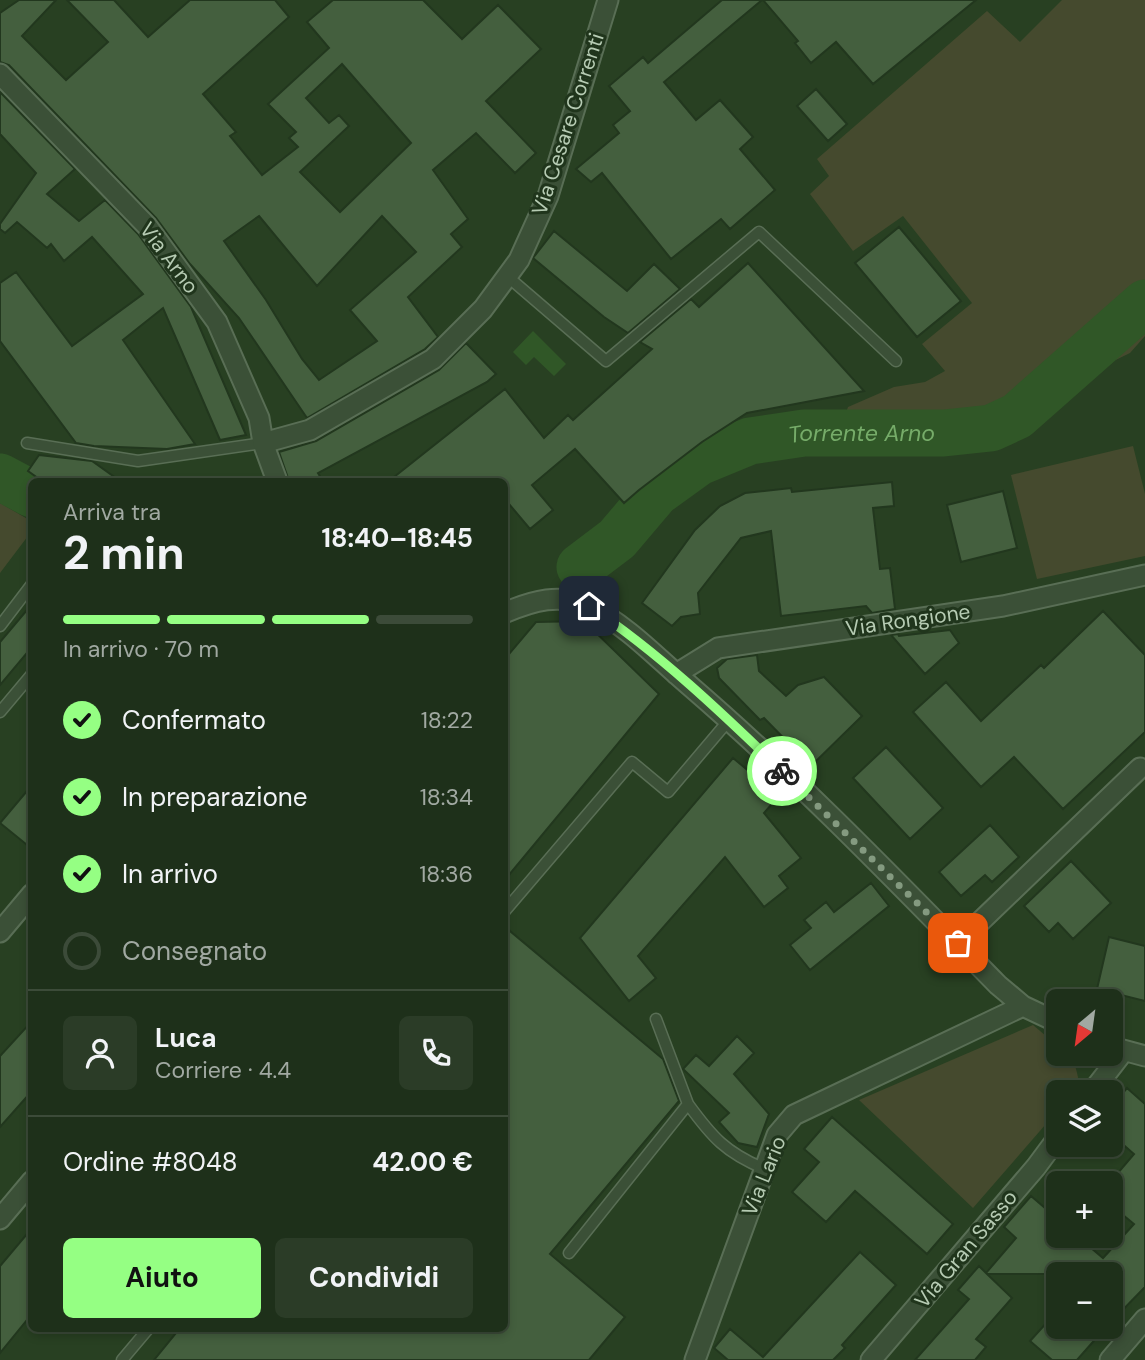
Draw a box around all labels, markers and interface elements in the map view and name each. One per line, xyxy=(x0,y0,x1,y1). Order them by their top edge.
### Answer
street label: Via Cesare Correnti xyxy=(525,29,611,219)
street label: Via Arno xyxy=(133,217,205,299)
water label: Torrente Arno xyxy=(786,418,935,450)
text: Arriva tra xyxy=(63,497,161,527)
text: 18:40–18:45 xyxy=(322,521,473,555)
text: 2 min xyxy=(63,523,185,583)
pin xyxy=(559,576,619,636)
icon: home xyxy=(570,587,608,625)
street label: Via Rongione xyxy=(844,597,972,643)
text: In arrivo · 70 m xyxy=(63,634,219,664)
icon: check xyxy=(63,701,101,739)
text: Confermato xyxy=(122,703,266,737)
text: 18:22 xyxy=(421,705,473,735)
courier xyxy=(747,736,817,806)
icon: bike xyxy=(763,752,801,790)
icon: check xyxy=(63,778,101,816)
text: In preparazione xyxy=(122,780,308,814)
text: 18:34 xyxy=(420,782,473,812)
icon: check xyxy=(63,855,101,893)
text: In arrivo xyxy=(122,857,218,891)
text: 18:36 xyxy=(419,859,473,889)
pin xyxy=(928,913,988,973)
icon: bag xyxy=(939,924,977,962)
text: Consegnato xyxy=(122,934,267,968)
north arrow xyxy=(1046,989,1124,1066)
map controls xyxy=(1046,989,1123,1339)
button: person xyxy=(63,1016,137,1090)
button: phone xyxy=(399,1016,473,1090)
text: Luca xyxy=(155,1021,217,1055)
text: Corriere · 4.4 xyxy=(155,1055,291,1085)
button: layers xyxy=(1046,1080,1123,1157)
street label: Via Lario xyxy=(735,1132,793,1220)
text: Ordine #8048 xyxy=(63,1145,238,1179)
text: 42.00 € xyxy=(372,1145,473,1179)
button: + xyxy=(1046,1171,1123,1248)
street label: Via Gran Sasso xyxy=(908,1184,1024,1314)
button: Aiuto xyxy=(63,1238,261,1318)
button: Condividi xyxy=(275,1238,473,1318)
button: − xyxy=(1046,1262,1123,1339)

